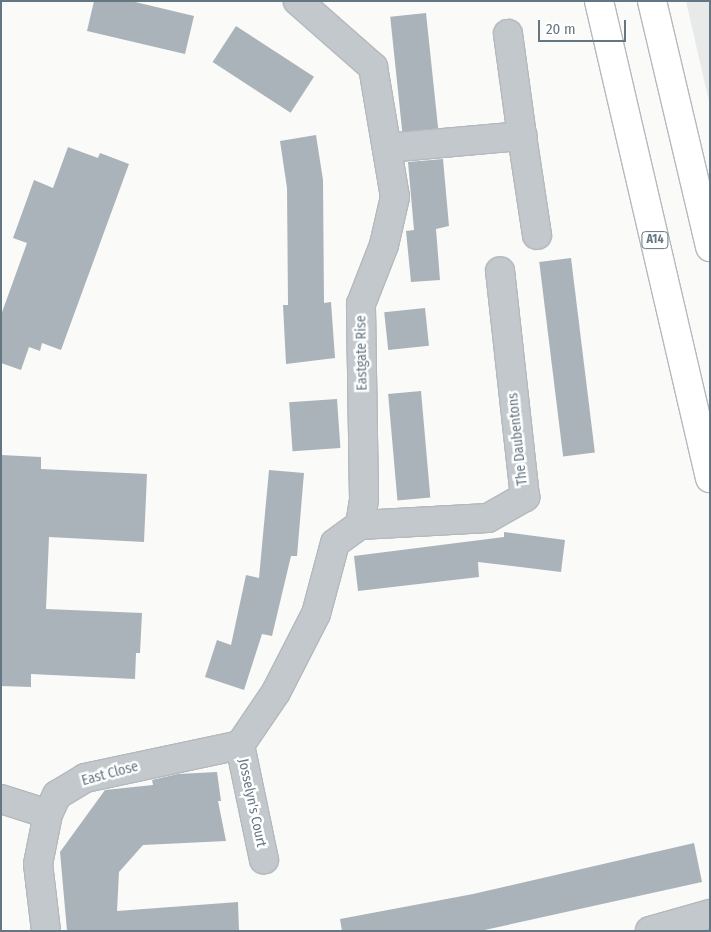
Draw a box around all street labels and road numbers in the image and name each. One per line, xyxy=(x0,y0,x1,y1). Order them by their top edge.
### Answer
road number: A14 xyxy=(641,230,669,250)
street label: Eastgate Rise xyxy=(353,315,371,391)
street label: The Daubentons xyxy=(505,392,531,486)
street label: Josselyn's Court xyxy=(234,757,270,849)
street label: East Close xyxy=(80,758,140,790)

